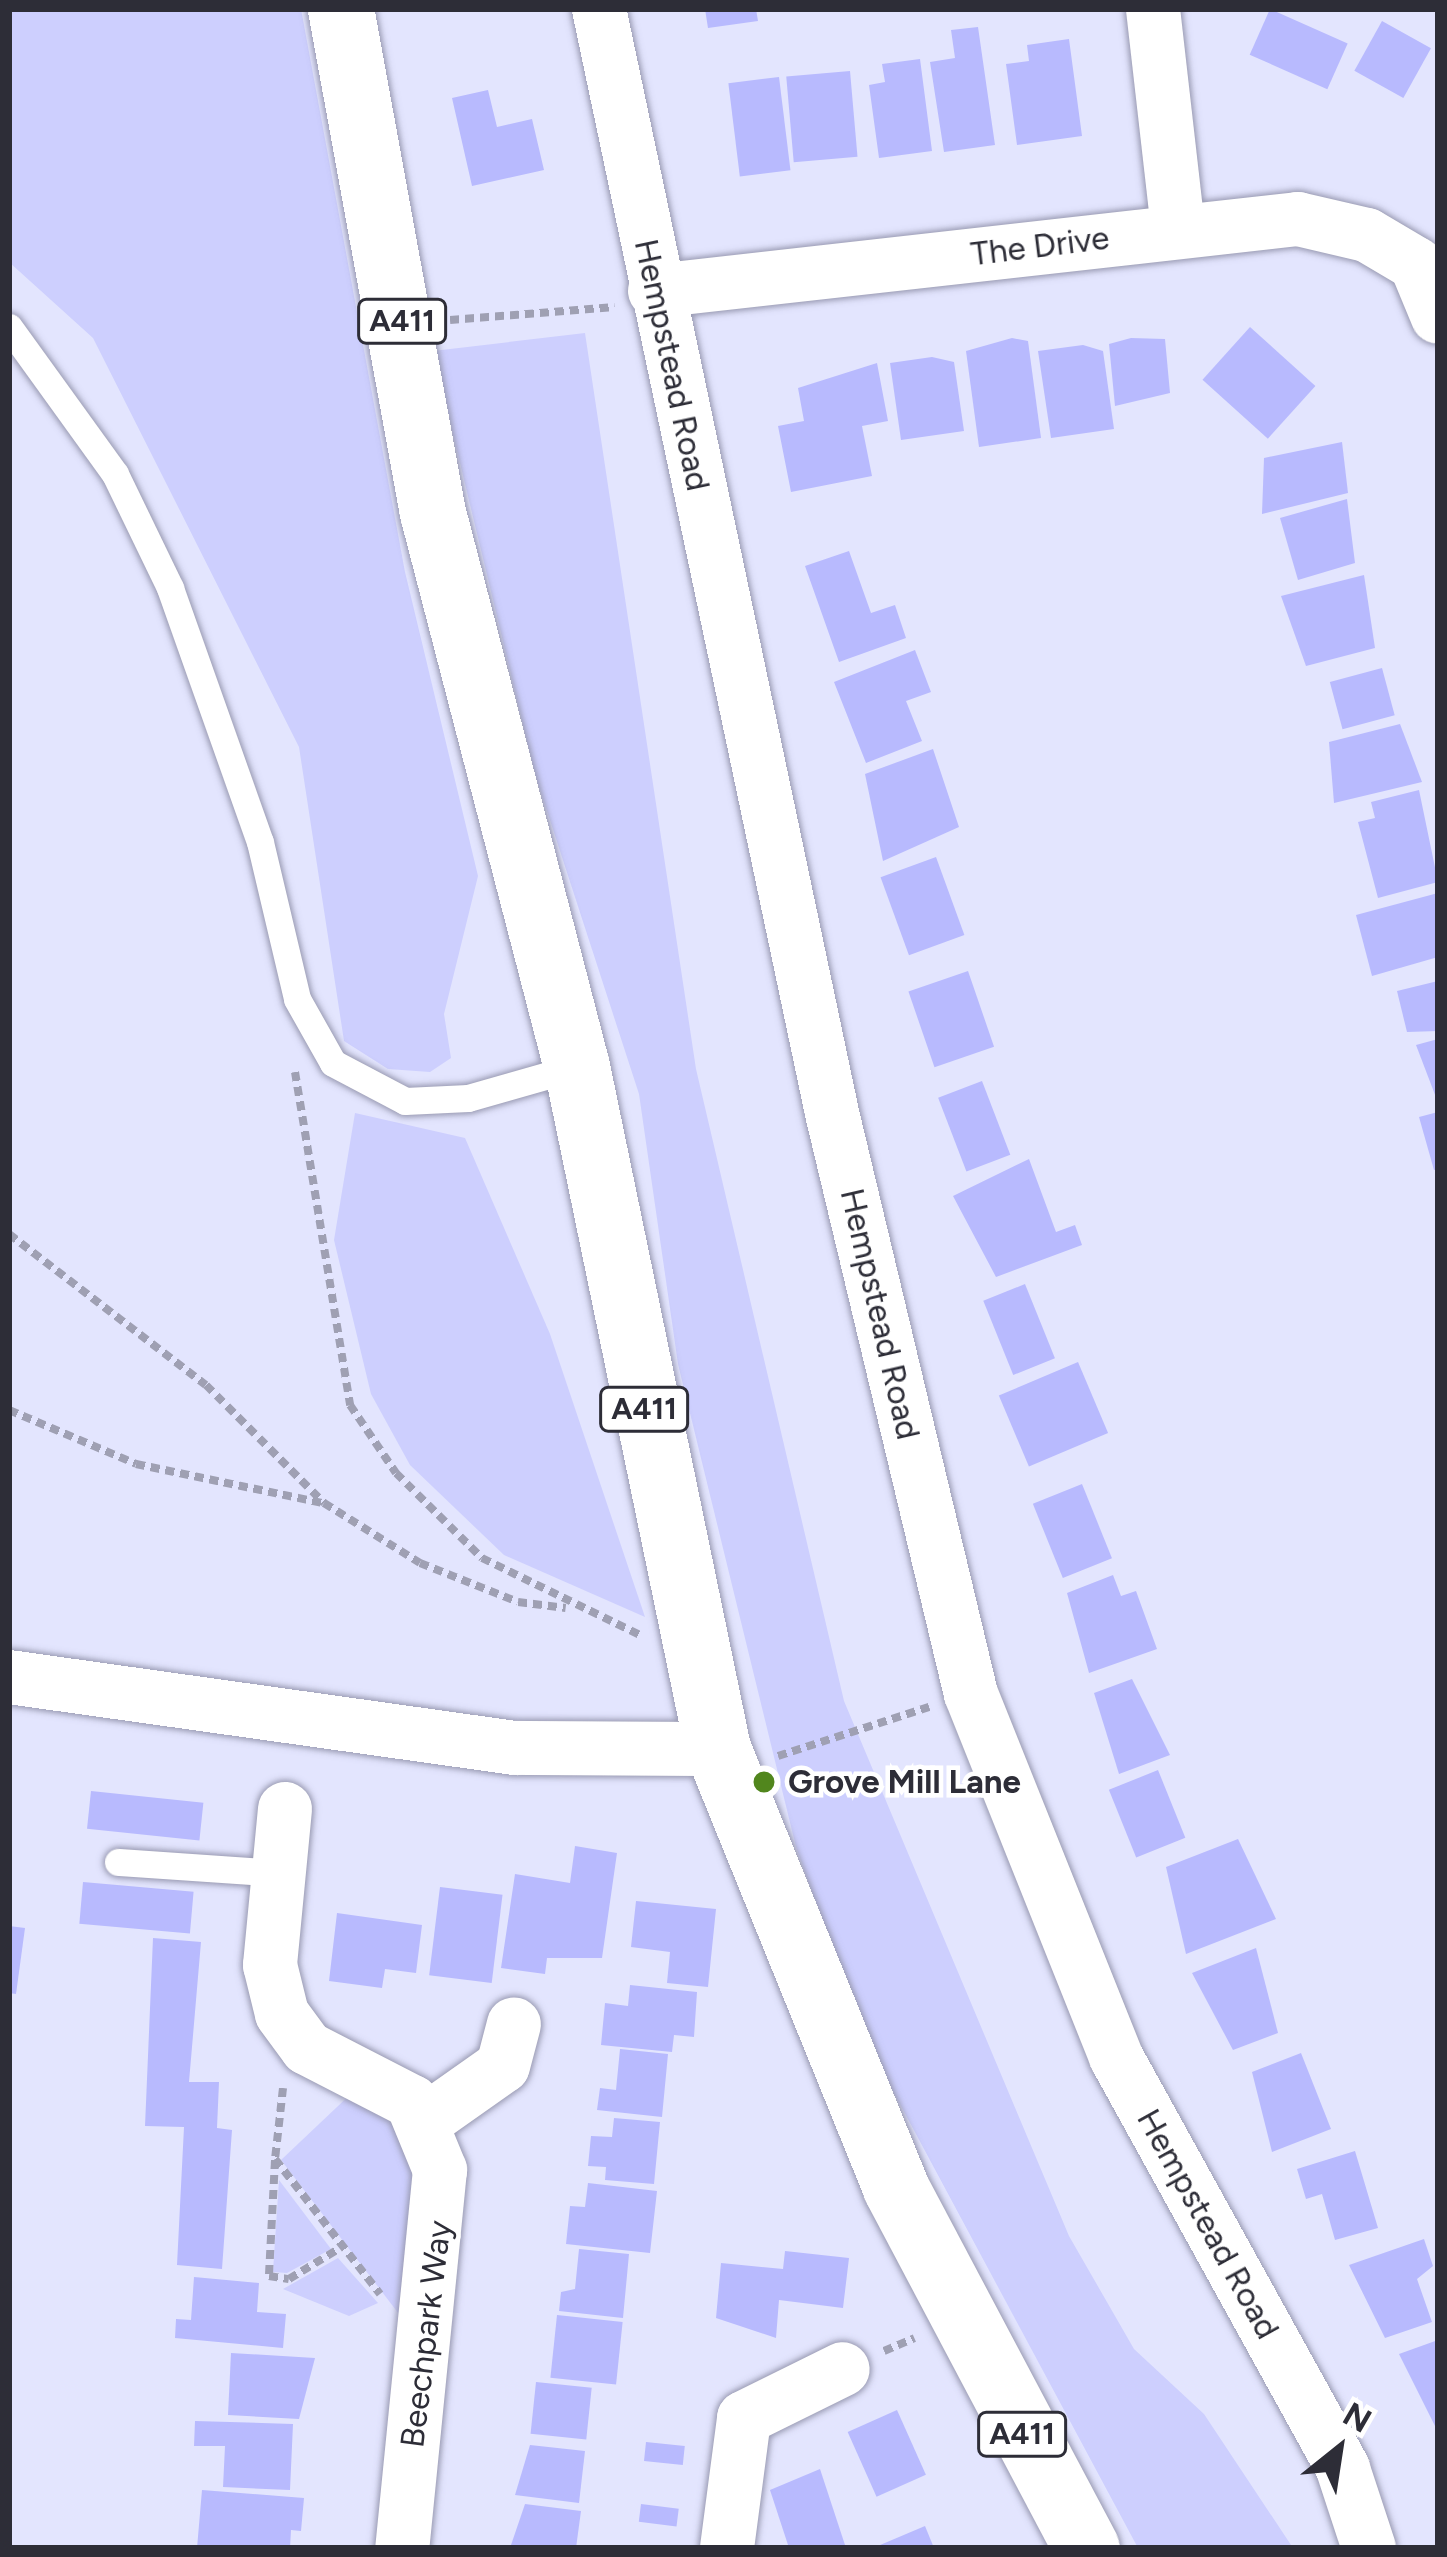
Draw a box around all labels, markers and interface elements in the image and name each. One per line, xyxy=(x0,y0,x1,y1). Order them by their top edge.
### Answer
street label: The Drive xyxy=(969,218,1111,274)
street label: Hempstead Road xyxy=(626,235,718,495)
road number: A411 xyxy=(357,297,447,345)
street label: Hempstead Road xyxy=(832,1185,928,1443)
road number: A411 xyxy=(599,1385,689,1433)
place label: Grove Mill Lane xyxy=(788,1762,1021,1802)
marker: Grove Mill Lane xyxy=(751,1769,777,1795)
street label: Hempstead Road xyxy=(1129,2102,1287,2346)
street label: Beechpark Way xyxy=(392,2218,460,2450)
north arrow xyxy=(1279,2389,1399,2509)
text: N xyxy=(1336,2394,1378,2441)
road number: A411 xyxy=(977,2410,1067,2458)

